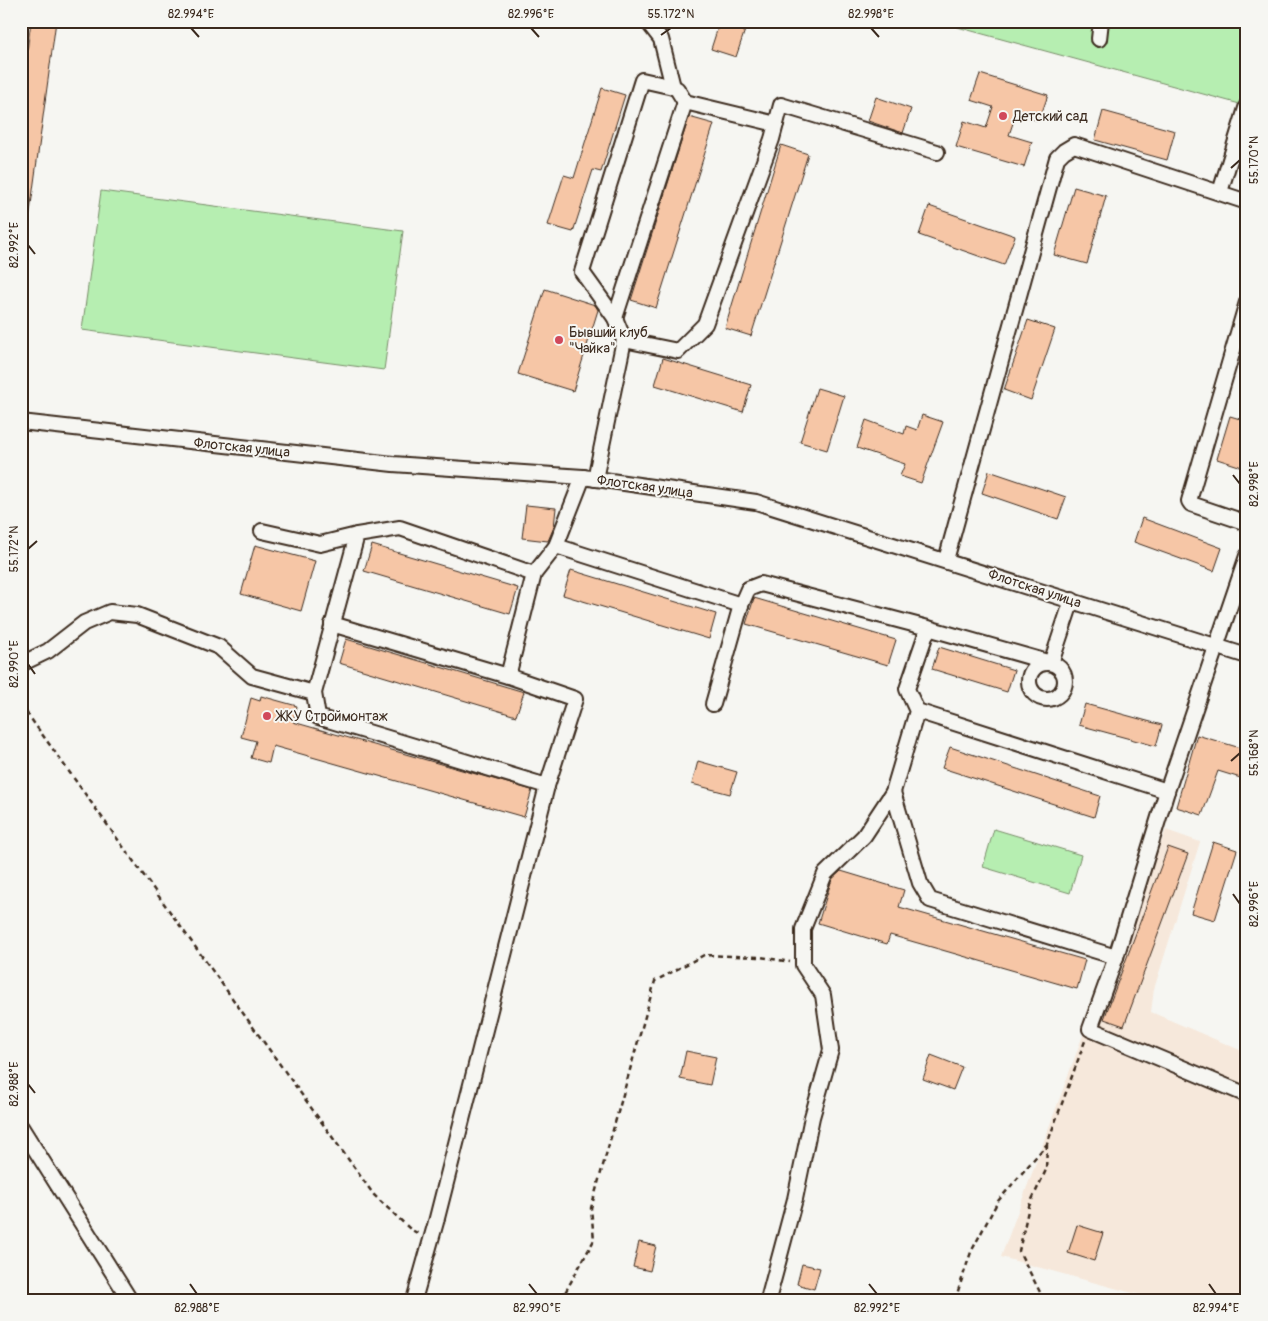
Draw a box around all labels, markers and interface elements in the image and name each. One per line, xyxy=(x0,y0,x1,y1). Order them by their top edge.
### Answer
text: 82.994°E xyxy=(168,7,214,22)
text: 82.996°E xyxy=(508,7,554,22)
text: 55.172°N xyxy=(648,7,694,22)
text: 82.998°E xyxy=(848,7,894,22)
place label: Детский сад xyxy=(1012,108,1088,125)
marker: Детский сад xyxy=(997,110,1009,122)
text: 55.170°N xyxy=(1247,136,1262,184)
text: 82.992°E xyxy=(7,222,22,268)
place label: Бывший клуб "Чайка" xyxy=(569,324,648,357)
marker: Бывший клуб "Чайка" xyxy=(553,334,565,346)
street label: Флотская улица xyxy=(193,434,291,461)
text: 82.998°E xyxy=(1247,461,1262,507)
street label: Флотская улица xyxy=(596,471,694,502)
text: 55.172°N xyxy=(7,526,22,572)
street label: Флотская улица xyxy=(986,565,1083,611)
text: 82.990°E xyxy=(7,640,22,688)
place label: ЖКУ Строймонтаж xyxy=(275,708,388,725)
marker: ЖКУ Строймонтаж xyxy=(261,710,273,722)
text: 55.168°N xyxy=(1247,730,1262,776)
text: 82.996°E xyxy=(1247,881,1262,927)
text: 82.988°E xyxy=(7,1061,22,1107)
text: 82.988°E xyxy=(174,1301,220,1316)
text: 82.990°E xyxy=(513,1301,561,1316)
text: 82.992°E xyxy=(854,1301,900,1316)
text: 82.994°E xyxy=(1193,1301,1239,1316)

